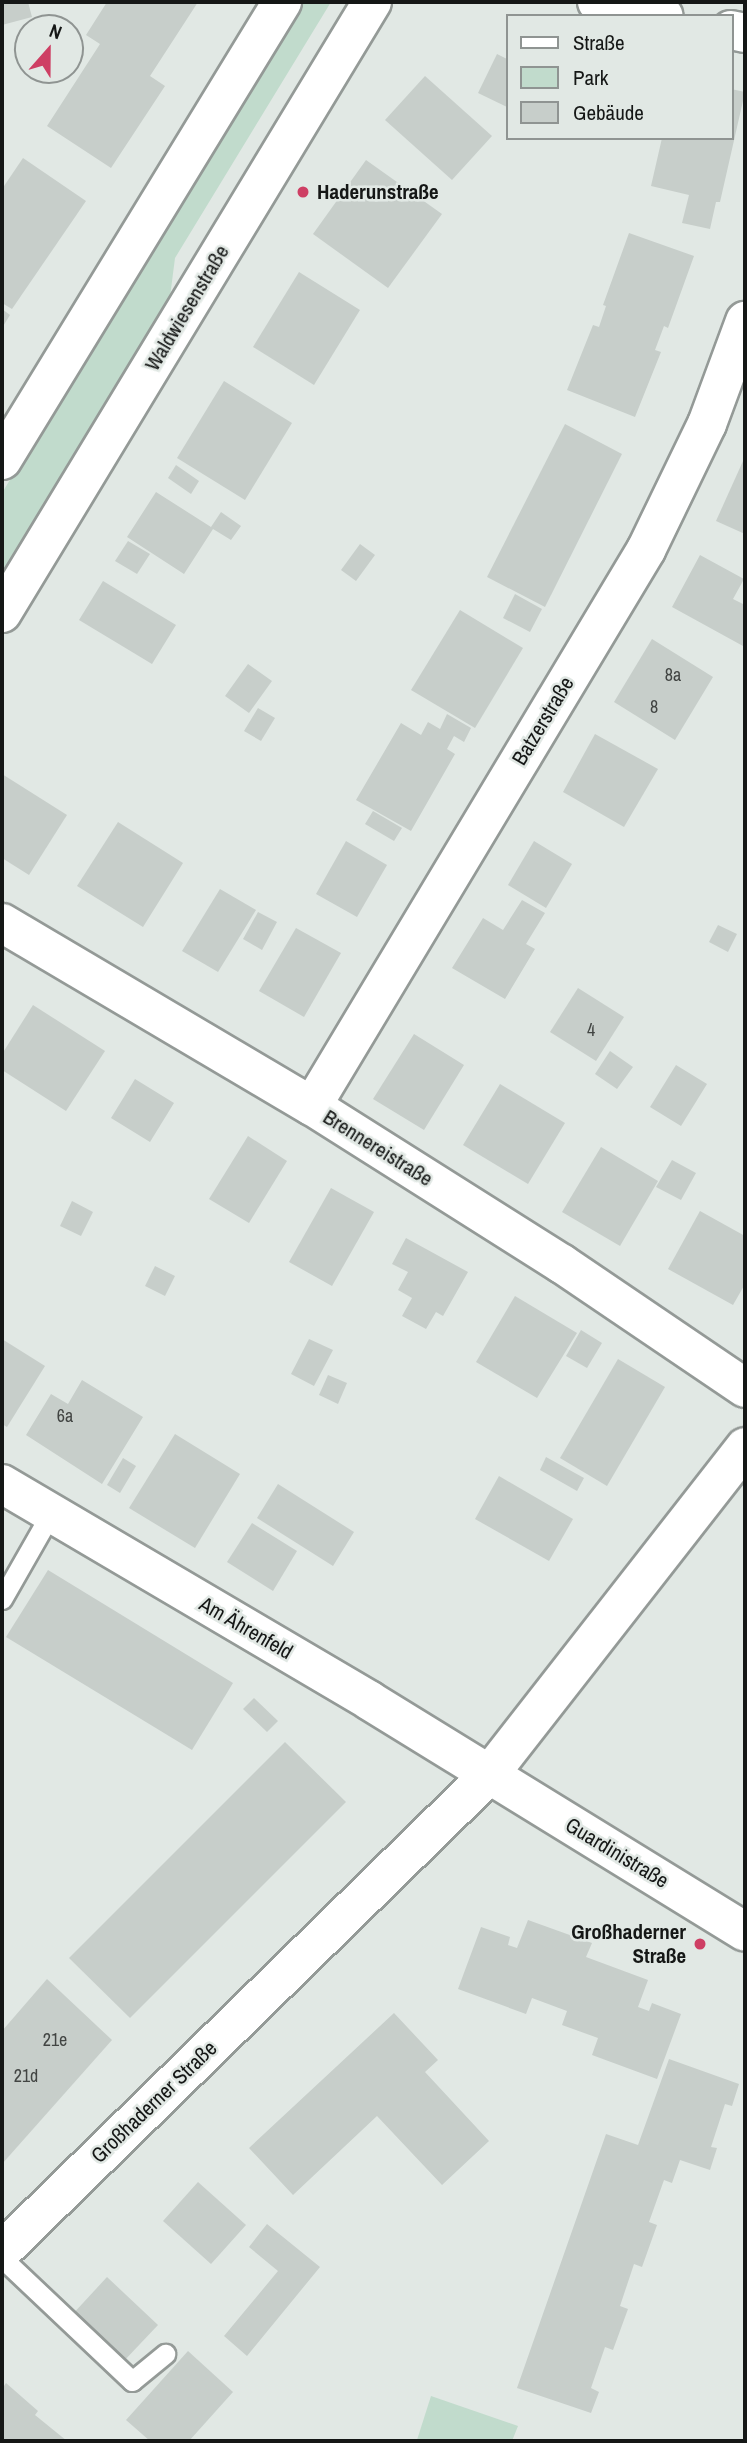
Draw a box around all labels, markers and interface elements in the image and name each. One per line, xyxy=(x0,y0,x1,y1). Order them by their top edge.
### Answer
north arrow xyxy=(14,14,84,84)
legend xyxy=(505,14,733,140)
text: N xyxy=(46,17,66,45)
text: Straße xyxy=(573,28,625,57)
text: Park xyxy=(573,63,608,92)
text: Gebäude xyxy=(573,98,644,127)
place label: Haderunstraße xyxy=(317,179,439,205)
marker: Haderunstraße xyxy=(295,184,311,200)
street label: Waldwiesenstraße xyxy=(140,241,234,375)
house number: 8a xyxy=(665,664,681,686)
street label: Batzerstraße xyxy=(507,672,579,770)
house number: 8 xyxy=(650,696,658,718)
house number: 4 xyxy=(587,1019,595,1041)
street label: Brennereistraße xyxy=(319,1104,437,1192)
house number: 6a xyxy=(57,1405,73,1427)
street label: Am Ährenfeld xyxy=(195,1591,297,1665)
street label: Guardinistraße xyxy=(561,1812,673,1894)
place label: Großhaderner Straße xyxy=(571,1919,686,1969)
marker: Großhaderner Straße xyxy=(692,1936,708,1952)
house number: 21e xyxy=(43,2029,67,2051)
street label: Großhaderner Straße xyxy=(86,2036,222,2168)
house number: 21d xyxy=(14,2065,38,2087)

